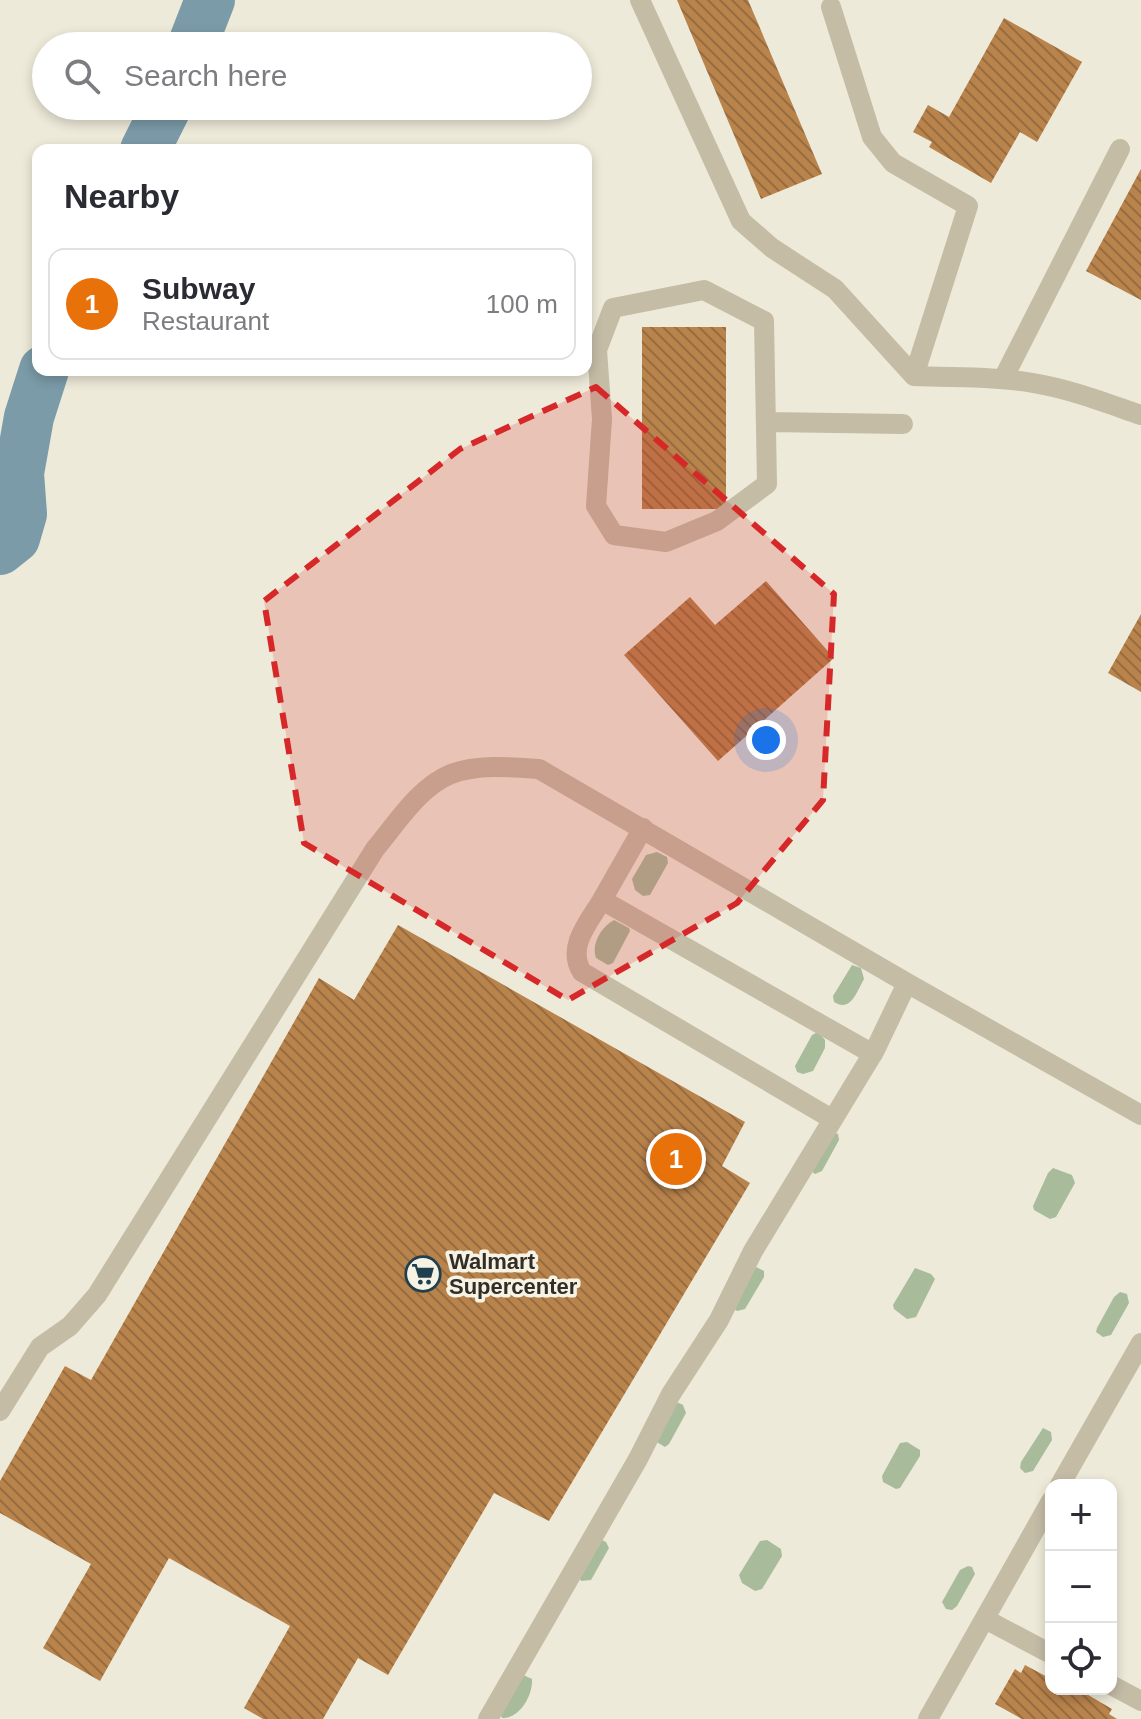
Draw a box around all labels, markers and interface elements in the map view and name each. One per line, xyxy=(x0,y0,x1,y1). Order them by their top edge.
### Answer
search box xyxy=(32,32,592,120)
icon: search xyxy=(60,54,104,98)
text: Search here xyxy=(124,59,287,92)
text: Nearby xyxy=(64,177,179,215)
text: Subway xyxy=(142,272,255,305)
text: 1 xyxy=(85,289,99,319)
text: 100 m xyxy=(486,289,558,319)
text: Restaurant xyxy=(142,306,269,336)
your location xyxy=(746,720,786,760)
pin: 1 xyxy=(650,1129,702,1189)
place label: Walmart Supercenter xyxy=(449,1249,578,1299)
supermarket icon: Walmart Supercenter xyxy=(404,1255,442,1293)
map controls xyxy=(1045,1479,1117,1695)
button: + xyxy=(1045,1479,1117,1551)
button: − xyxy=(1045,1551,1117,1623)
button: locate xyxy=(1045,1623,1117,1695)

